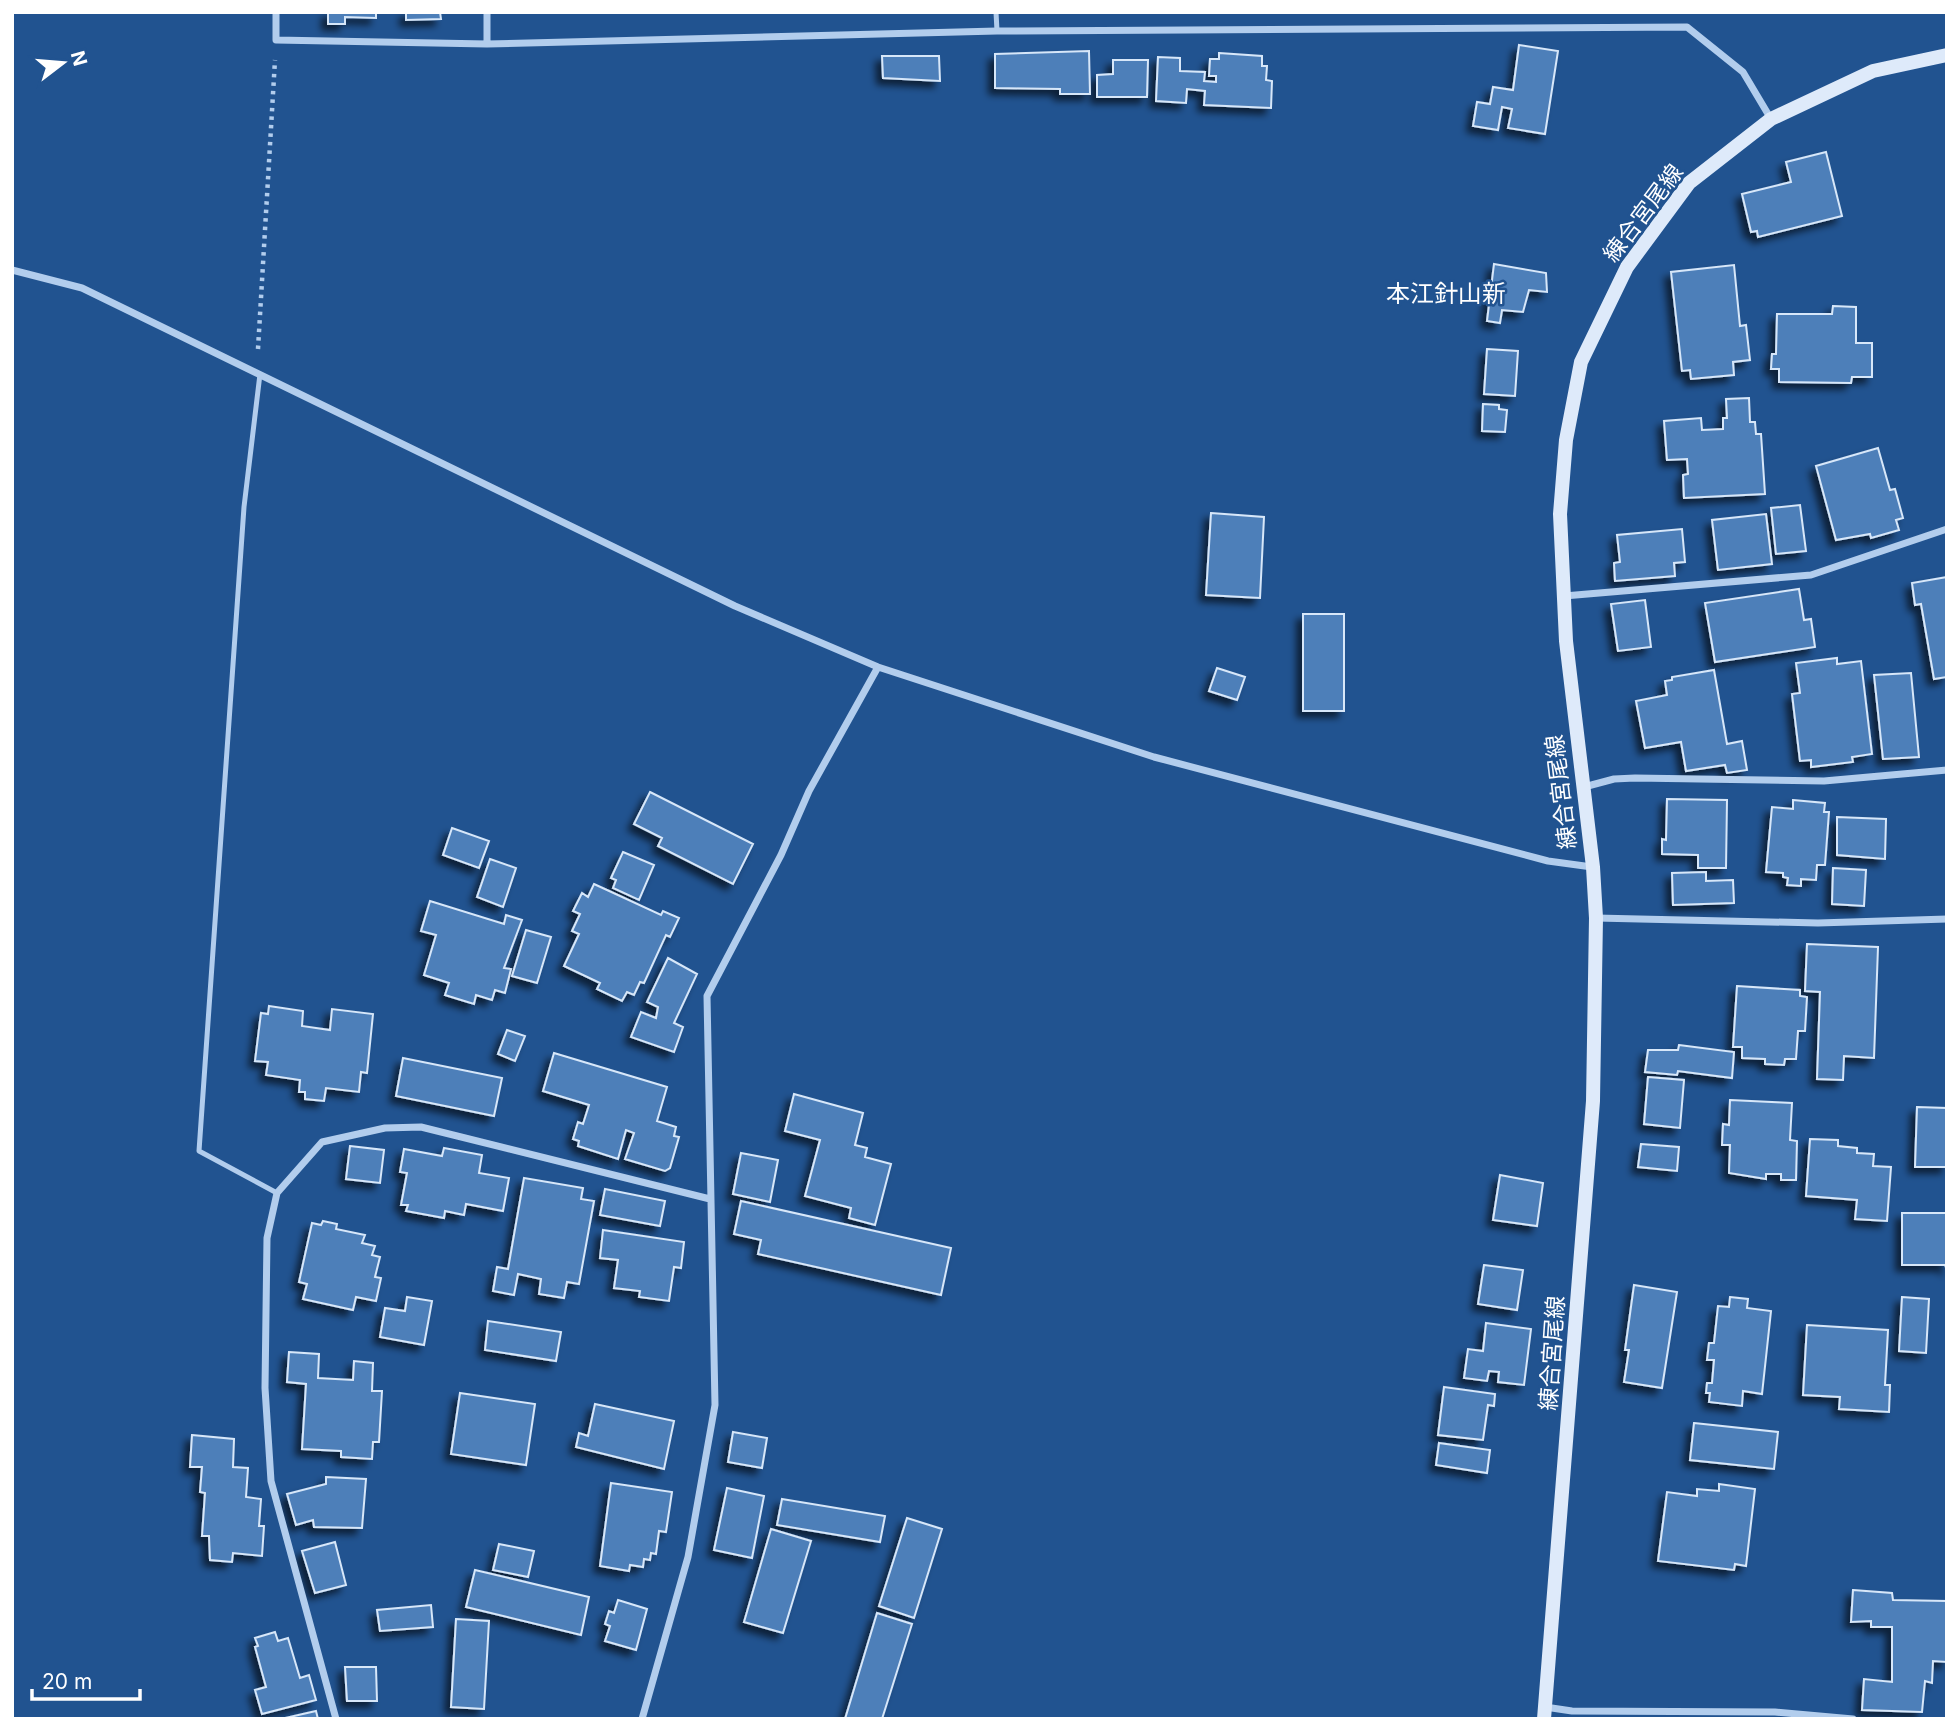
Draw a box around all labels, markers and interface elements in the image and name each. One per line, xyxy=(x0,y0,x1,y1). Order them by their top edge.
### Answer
north arrow xyxy=(28,28,98,98)
text: N xyxy=(66,48,92,69)
street label: 練合宮尾線 xyxy=(1597,159,1689,267)
district label: 本江針山新 xyxy=(1386,279,1506,308)
street label: 練合宮尾線 xyxy=(1540,733,1582,851)
street label: 練合宮尾線 xyxy=(1534,1295,1570,1411)
scale bar xyxy=(32,1658,140,1702)
text: 20 m xyxy=(42,1669,92,1694)

